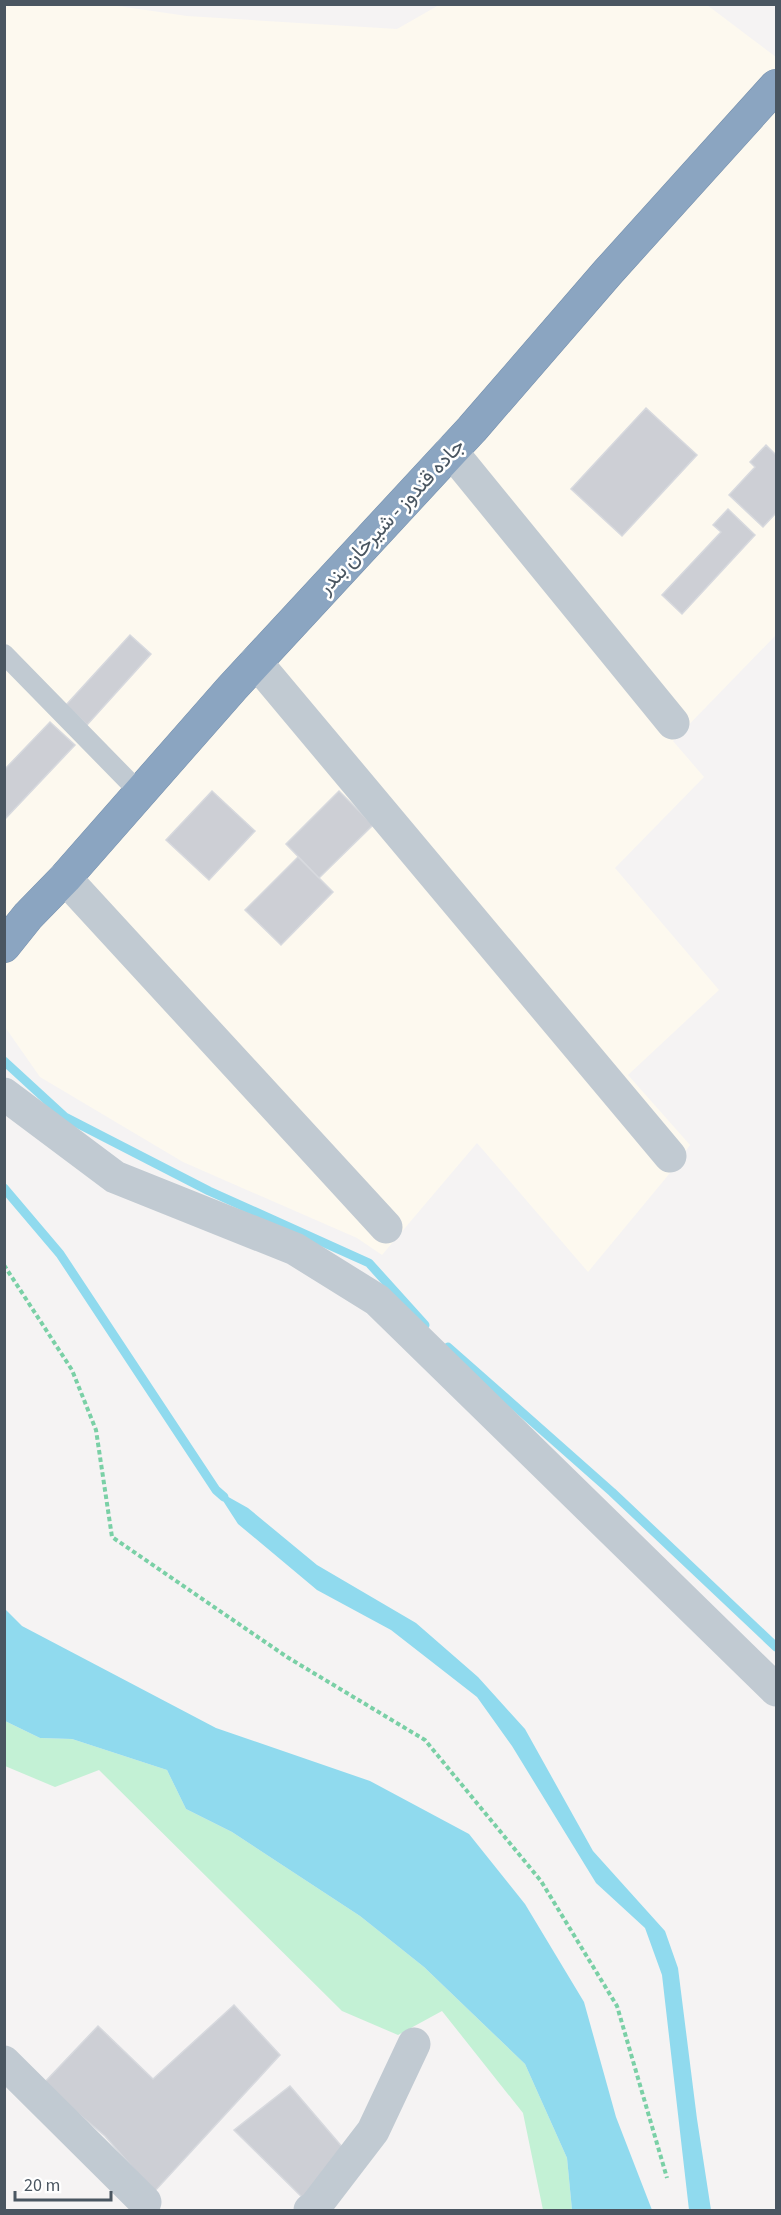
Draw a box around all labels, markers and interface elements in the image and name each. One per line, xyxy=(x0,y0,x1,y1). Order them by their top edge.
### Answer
street label: جاده قندوز - شیرخان بندر xyxy=(310,431,471,602)
scale bar xyxy=(15,2164,111,2202)
text: 20 m xyxy=(24,2173,60,2198)

